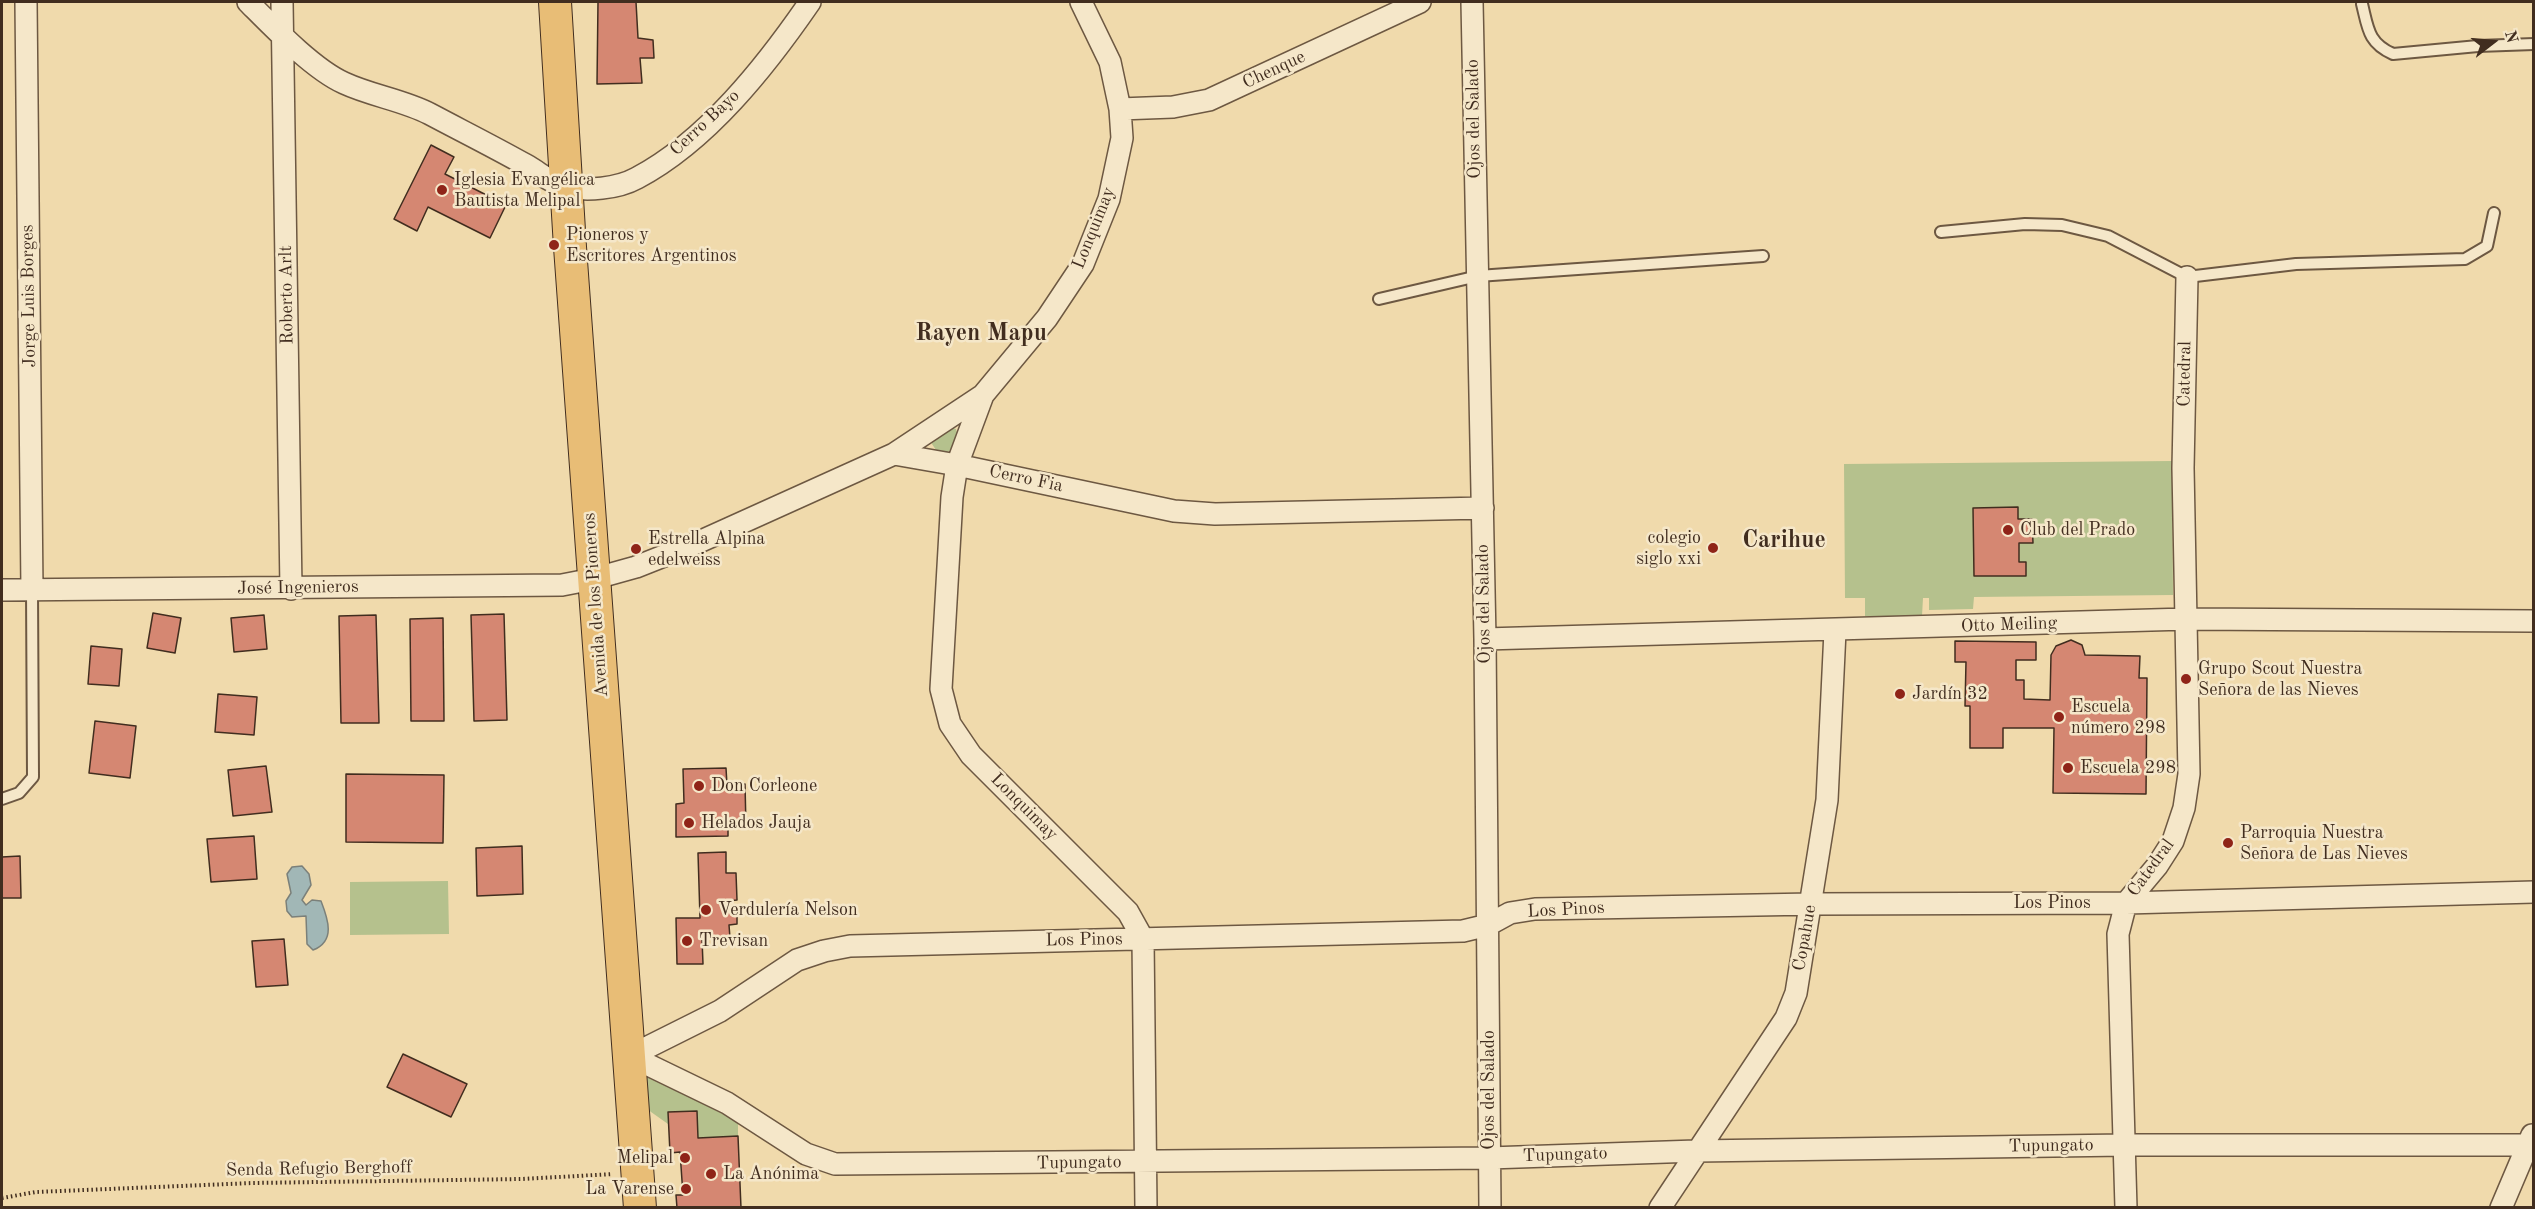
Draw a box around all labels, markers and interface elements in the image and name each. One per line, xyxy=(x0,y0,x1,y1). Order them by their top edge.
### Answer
north arrow xyxy=(2463,12,2523,72)
text: N xyxy=(2501,29,2520,45)
street label: Chenque xyxy=(1239,46,1309,94)
street label: Ojos del Salado xyxy=(1462,59,1486,179)
street label: Cerro Bayo xyxy=(666,85,744,161)
place label: Iglesia Evangélica Bautista Melipal xyxy=(454,169,595,212)
marker: Iglesia Evangélica Bautista Melipal xyxy=(435,183,449,197)
street label: Lonquimay xyxy=(1068,184,1120,272)
street label: Jorge Luis Borges xyxy=(17,224,41,368)
place label: Pioneros y Escritores Argentinos xyxy=(566,224,737,266)
marker: Pioneros y Escritores Argentinos xyxy=(547,238,561,252)
street label: Roberto Arlt xyxy=(275,245,299,345)
district label: Rayen Mapu xyxy=(915,320,1047,348)
street label: Catedral xyxy=(2174,341,2196,407)
street label: Cerro Fia xyxy=(987,461,1065,497)
street label: Avenida de los Pioneros xyxy=(579,512,613,698)
place label: Club del Prado xyxy=(2020,519,2135,541)
marker: Club del Prado xyxy=(2001,523,2015,537)
place label: colegio siglo xxi xyxy=(1636,527,1701,570)
district label: Carihue xyxy=(1742,527,1826,555)
place label: Estrella Alpina edelweiss xyxy=(648,528,765,570)
marker: colegio siglo xxi xyxy=(1706,541,1720,555)
marker: Estrella Alpina edelweiss xyxy=(629,542,643,556)
street label: Ojos del Salado xyxy=(1472,544,1496,664)
street label: José Ingenieros xyxy=(237,576,359,600)
street label: Otto Meiling xyxy=(1960,613,2058,637)
place label: Grupo Scout Nuestra Señora de las Nieves xyxy=(2198,658,2362,700)
marker: Grupo Scout Nuestra Señora de las Nieves xyxy=(2179,672,2193,686)
place label: Jardín 32 xyxy=(1912,683,1988,705)
marker: Jardín 32 xyxy=(1893,687,1907,701)
place label: Escuela número 298 xyxy=(2071,696,2166,738)
marker: Escuela número 298 xyxy=(2052,710,2066,724)
place label: Escuela 298 xyxy=(2080,757,2176,779)
marker: Escuela 298 xyxy=(2061,761,2075,775)
street label: Lonquimay xyxy=(986,769,1062,845)
place label: Don Corleone xyxy=(711,775,817,797)
marker: Don Corleone xyxy=(692,779,706,793)
place label: Helados Jauja xyxy=(701,812,811,834)
marker: Helados Jauja xyxy=(682,816,696,830)
place label: Parroquia Nuestra Señora de Las Nieves xyxy=(2240,822,2408,864)
street label: Catedral xyxy=(2123,835,2179,901)
marker: Parroquia Nuestra Señora de Las Nieves xyxy=(2221,836,2235,850)
street label: Los Pinos xyxy=(2013,892,2091,914)
street label: Los Pinos xyxy=(1527,897,1605,923)
place label: Verdulería Nelson xyxy=(718,899,858,921)
marker: Verdulería Nelson xyxy=(699,903,713,917)
street label: Copahue xyxy=(1789,903,1821,973)
street label: Los Pinos xyxy=(1045,929,1123,951)
place label: Trevisan xyxy=(699,930,768,952)
marker: Trevisan xyxy=(680,934,694,948)
street label: Ojos del Salado xyxy=(1478,1030,1500,1150)
street label: Tupungato xyxy=(2008,1134,2094,1158)
street label: Tupungato xyxy=(1522,1143,1608,1167)
place label: Melipal xyxy=(617,1147,673,1169)
marker: Melipal xyxy=(678,1151,692,1165)
street label: Tupungato xyxy=(1036,1151,1122,1175)
street label: Senda Refugio Berghoff xyxy=(226,1157,412,1181)
place label: La Anónima xyxy=(723,1163,819,1185)
marker: La Anónima xyxy=(704,1167,718,1181)
place label: La Varense xyxy=(585,1178,674,1200)
marker: La Varense xyxy=(679,1182,693,1196)

